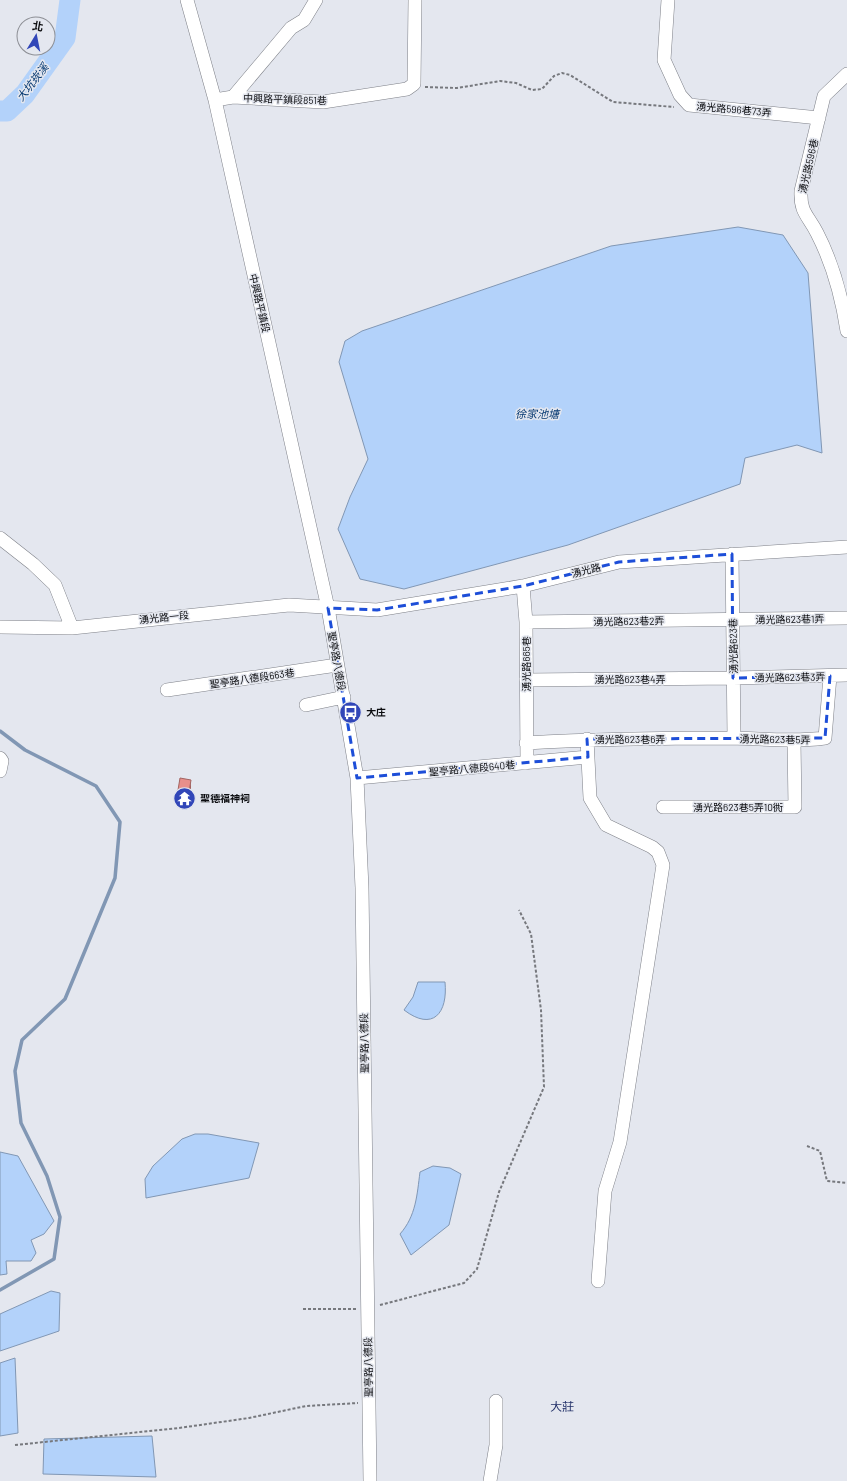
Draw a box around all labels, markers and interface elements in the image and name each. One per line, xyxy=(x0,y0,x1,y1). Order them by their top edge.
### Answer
north arrow xyxy=(16,16,56,56)
text: 北 xyxy=(31,18,44,33)
water label: 大坑崁溪 xyxy=(13,59,52,103)
street label: 中興路平鎮段851巷 xyxy=(243,92,327,106)
street label: 湧光路596巷73弄 xyxy=(696,100,772,118)
street label: 湧光路596巷 xyxy=(796,138,820,194)
street label: 中興路平鎮段 xyxy=(247,272,273,334)
water label: 徐家池塘 xyxy=(515,407,561,420)
street label: 湧光路 xyxy=(570,561,602,579)
street label: 湧光路一段 xyxy=(139,608,189,626)
street label: 湧光路623巷1弄 xyxy=(755,612,825,626)
street label: 湧光路623巷2弄 xyxy=(593,614,665,628)
street label: 湧光路623巷 xyxy=(727,618,739,674)
street label: 聖亭路八德段 xyxy=(326,630,348,692)
street label: 湧光路665巷 xyxy=(520,636,532,692)
street label: 聖亭路八德段663巷 xyxy=(209,666,295,690)
street label: 湧光路623巷3弄 xyxy=(755,670,825,684)
street label: 湧光路623巷4弄 xyxy=(594,673,666,685)
bus stop icon: 大庄 xyxy=(338,699,364,725)
place label: 大庄 xyxy=(366,706,386,718)
street label: 湧光路623巷5弄 xyxy=(740,732,810,746)
street label: 湧光路623巷6弄 xyxy=(595,733,665,745)
street label: 聖亭路八德段640巷 xyxy=(428,758,516,778)
temple icon: 聖德福神祠 xyxy=(171,785,197,811)
place label: 聖德福神祠 xyxy=(200,792,250,804)
street label: 湧光路623巷5弄10衖 xyxy=(693,801,783,813)
street label: 聖亭路八德段 xyxy=(357,1013,371,1073)
street label: 聖亭路八德段 xyxy=(361,1337,375,1397)
district label: 大莊 xyxy=(550,1399,574,1413)

